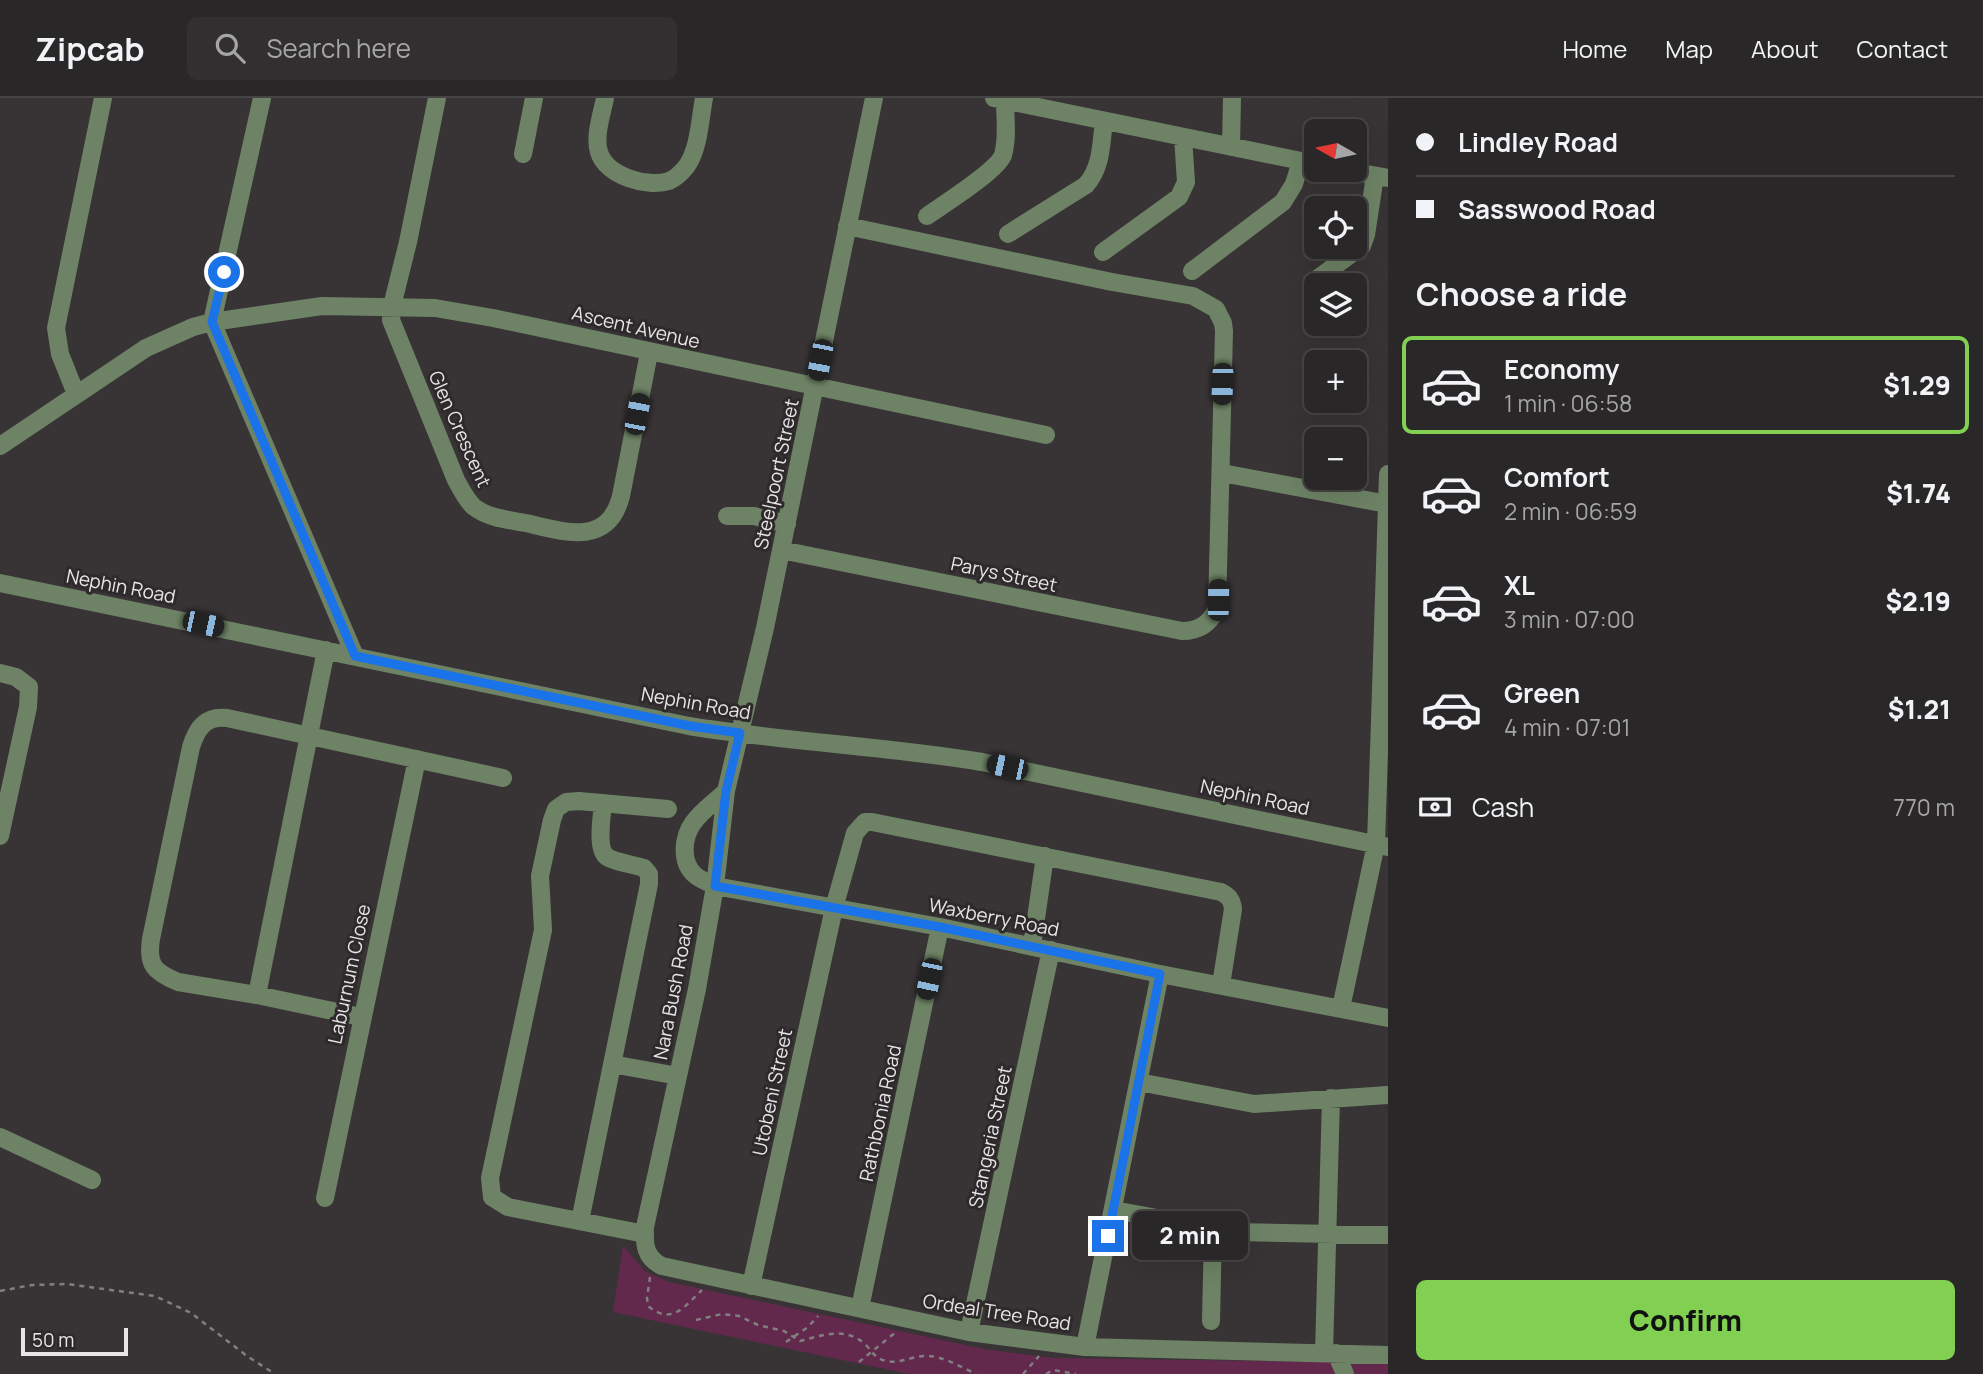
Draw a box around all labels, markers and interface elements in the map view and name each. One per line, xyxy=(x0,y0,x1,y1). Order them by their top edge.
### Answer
search box xyxy=(187,17,677,80)
text: Zipcab xyxy=(35,26,145,71)
icon: search xyxy=(211,29,249,67)
text: Search here xyxy=(267,30,411,66)
text: Home xyxy=(1562,32,1627,65)
text: Map xyxy=(1665,32,1713,65)
text: About xyxy=(1751,32,1819,65)
text: Contact xyxy=(1857,32,1948,65)
north arrow xyxy=(1304,119,1367,182)
map controls xyxy=(1304,119,1367,490)
text: Lindley Road xyxy=(1458,124,1618,160)
text: Sasswood Road xyxy=(1458,191,1656,227)
button: locate xyxy=(1304,196,1367,259)
route start xyxy=(208,256,240,288)
text: Choose a ride xyxy=(1416,272,1627,316)
button: layers xyxy=(1304,273,1367,336)
street label: Ascent Avenue xyxy=(569,300,703,354)
car xyxy=(806,337,835,383)
button: + xyxy=(1304,350,1367,413)
text: Economy xyxy=(1504,351,1619,387)
icon: car xyxy=(1420,354,1483,417)
car xyxy=(1211,363,1234,405)
street label: Glen Crescent xyxy=(423,367,497,491)
text: $1.29 xyxy=(1883,367,1951,403)
text: 1 min · 06:58 xyxy=(1504,387,1632,419)
car xyxy=(623,391,652,437)
street label: Steelpoort Street xyxy=(747,396,805,552)
button: − xyxy=(1304,427,1367,490)
text: Comfort xyxy=(1504,459,1610,495)
icon: car xyxy=(1420,462,1483,525)
text: $1.74 xyxy=(1886,475,1951,511)
text: 2 min · 06:59 xyxy=(1504,495,1637,527)
street label: Parys Street xyxy=(949,550,1059,598)
street label: Nephin Road xyxy=(64,563,178,609)
text: XL xyxy=(1504,567,1535,603)
icon: car xyxy=(1420,570,1483,633)
car xyxy=(1208,579,1229,621)
text: $2.19 xyxy=(1885,583,1951,619)
text: 3 min · 07:00 xyxy=(1504,603,1635,635)
car xyxy=(181,609,226,639)
text: Green xyxy=(1504,675,1580,711)
icon: car xyxy=(1420,678,1483,741)
street label: Nephin Road xyxy=(639,681,753,725)
text: $1.21 xyxy=(1888,691,1951,727)
text: 4 min · 07:01 xyxy=(1504,711,1631,743)
car xyxy=(985,752,1030,782)
street label: Nephin Road xyxy=(1198,773,1312,821)
icon: cash xyxy=(1416,788,1454,826)
text: Cash xyxy=(1472,789,1534,825)
text: 770 m xyxy=(1893,791,1955,823)
street label: Waxberry Road xyxy=(927,892,1061,942)
street label: Laburnum Close xyxy=(321,902,377,1046)
street label: Nara Bush Road xyxy=(647,922,699,1062)
car xyxy=(915,956,944,1002)
street label: Utobeni Street xyxy=(746,1026,798,1158)
street label: Rathbonia Road xyxy=(853,1042,907,1184)
street label: Stangeria Street xyxy=(962,1063,1018,1211)
callout: 2 min xyxy=(1132,1212,1248,1260)
text: 2 min xyxy=(1160,1219,1221,1251)
route end xyxy=(1092,1220,1124,1252)
button: Confirm xyxy=(1416,1280,1955,1360)
street label: Ordeal Tree Road xyxy=(921,1287,1073,1337)
scale bar xyxy=(21,1325,128,1357)
text: 50 m xyxy=(32,1327,74,1353)

